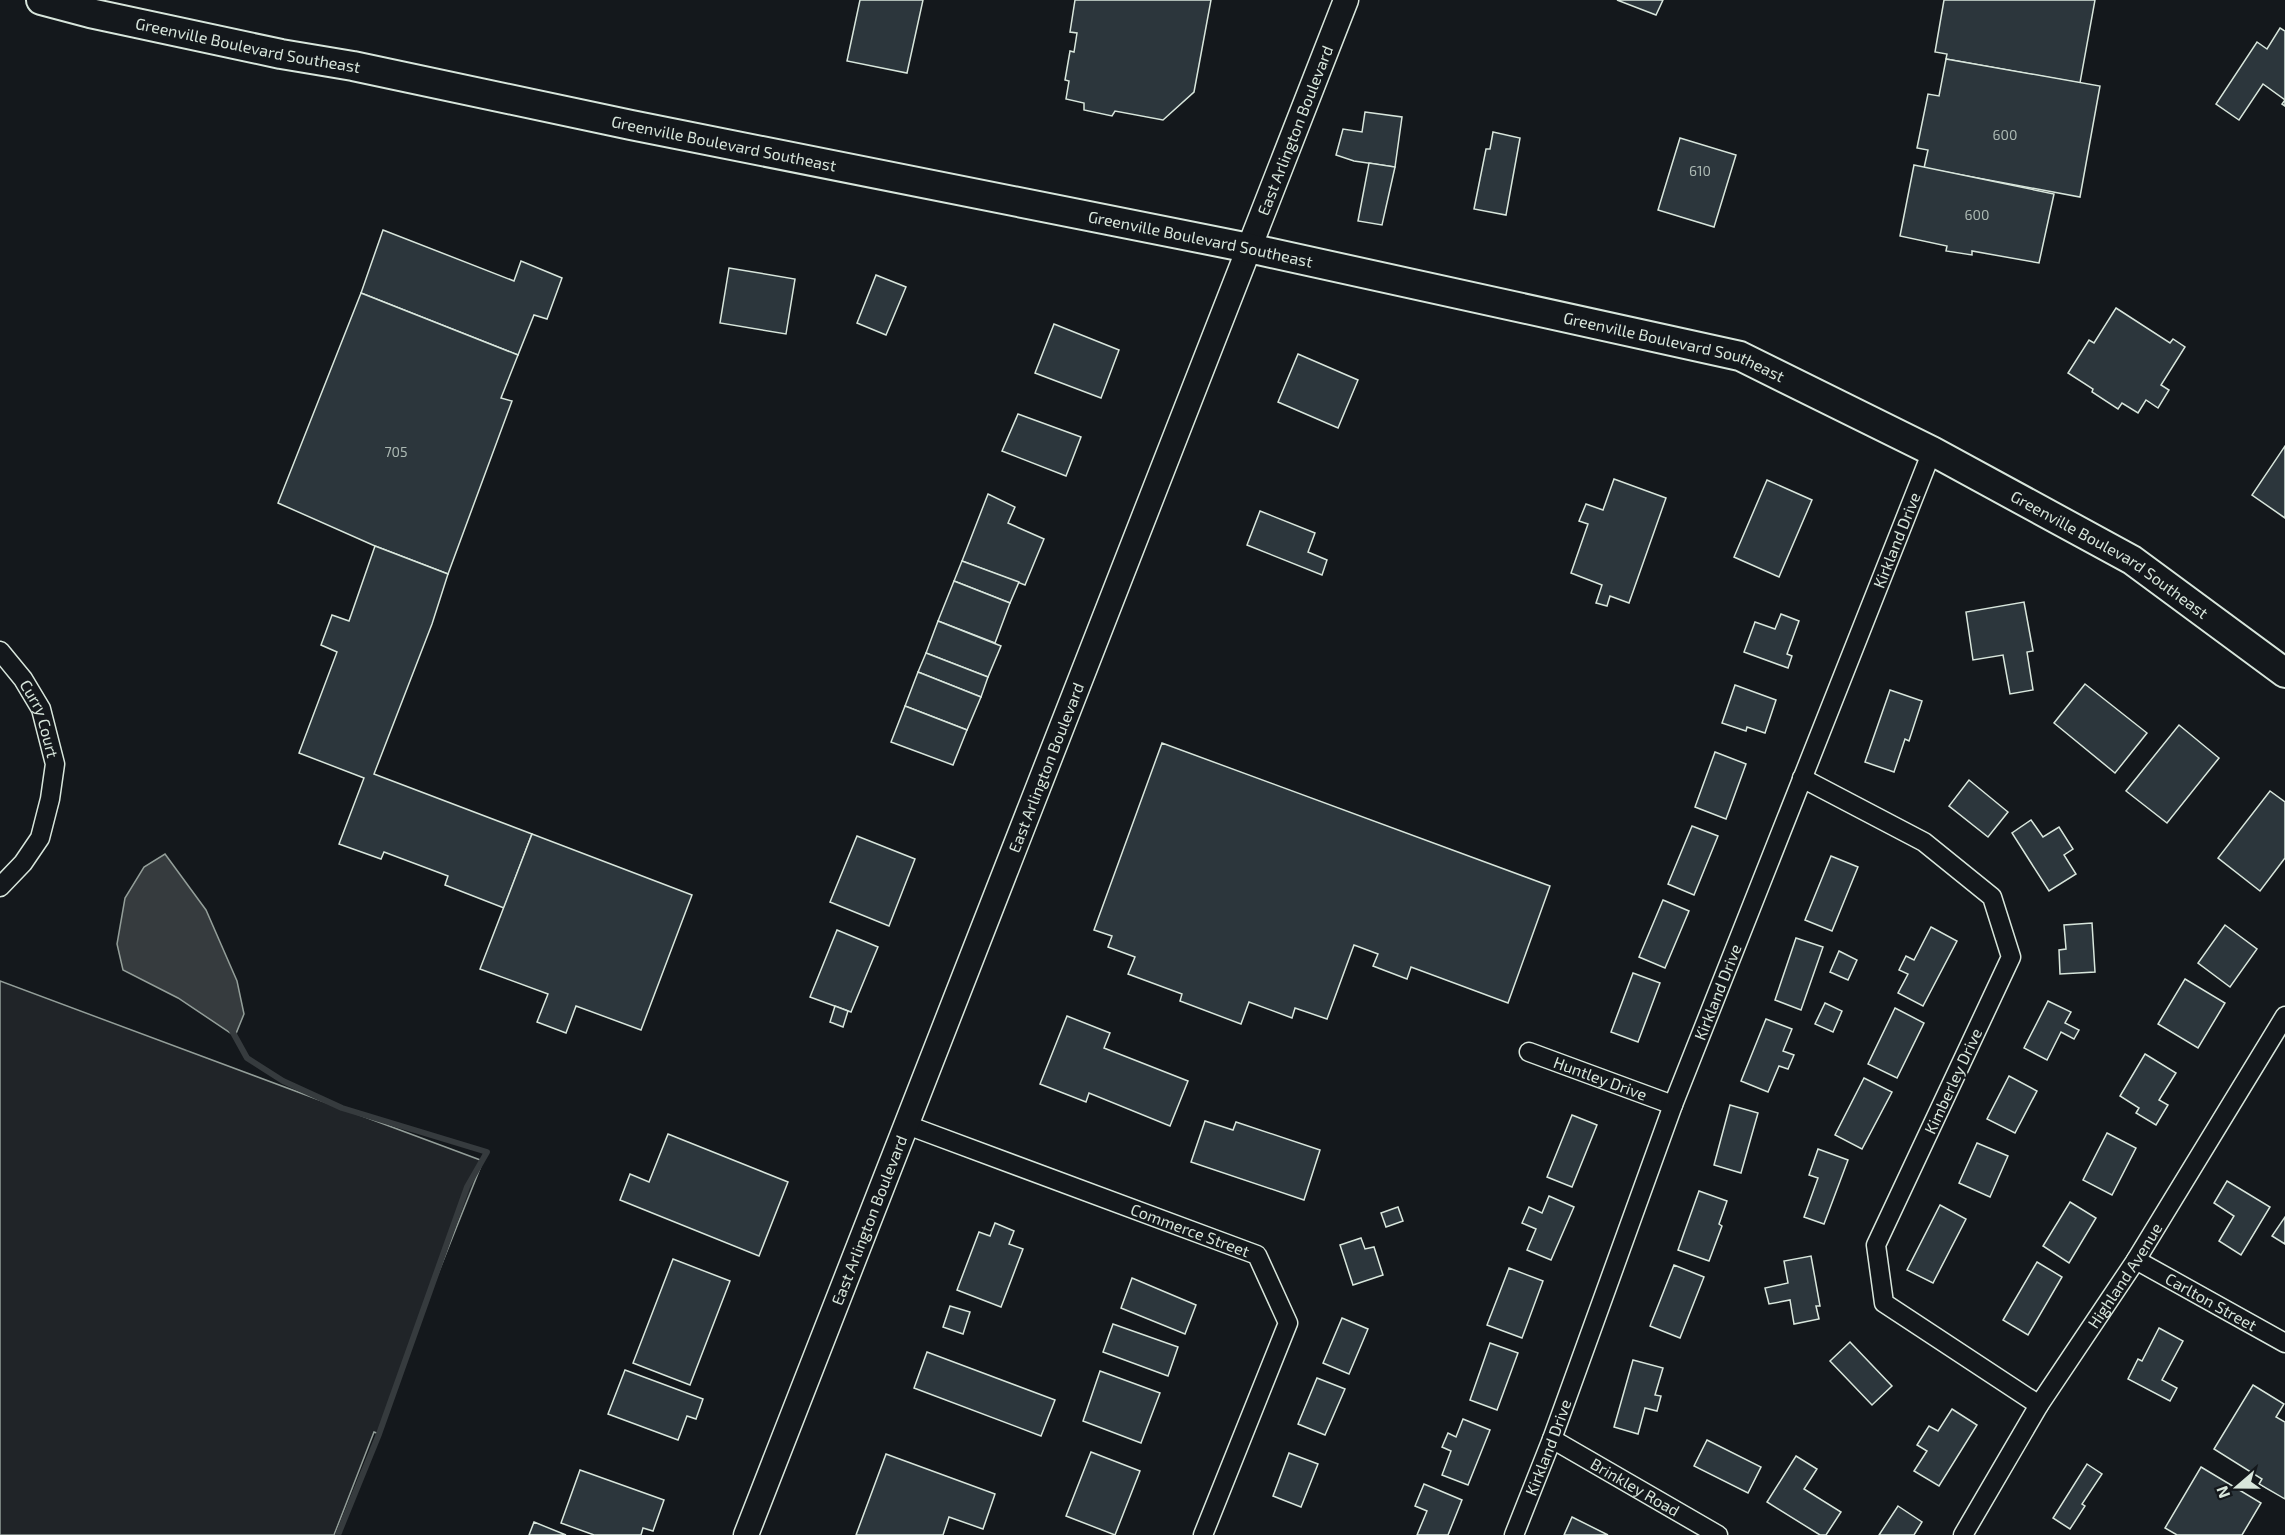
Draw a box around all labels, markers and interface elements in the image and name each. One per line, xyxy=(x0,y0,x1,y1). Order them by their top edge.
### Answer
street label: Greenville Boulevard Southeast xyxy=(134,13,362,76)
street label: East Arlington Boulevard xyxy=(1253,43,1336,218)
street label: Greenville Boulevard Southeast xyxy=(610,111,838,175)
house number: 600 xyxy=(1993,126,2017,143)
house number: 610 xyxy=(1689,162,1711,179)
street label: Greenville Boulevard Southeast xyxy=(1087,206,1315,271)
house number: 600 xyxy=(1965,206,1989,223)
street label: Greenville Boulevard Southeast xyxy=(1562,307,1788,386)
house number: 705 xyxy=(384,443,408,460)
street label: Greenville Boulevard Southeast xyxy=(2008,486,2212,622)
street label: Kirkland Drive xyxy=(1869,489,1924,591)
street label: Curry Court xyxy=(17,676,63,760)
street label: East Arlington Boulevard xyxy=(1004,680,1087,855)
street label: Kirkland Drive xyxy=(1690,941,1745,1043)
street label: Kimberley Drive xyxy=(1920,1025,1985,1137)
street label: Huntley Drive xyxy=(1551,1052,1650,1104)
street label: East Arlington Boulevard xyxy=(827,1132,910,1308)
street label: Commerce Street xyxy=(1128,1199,1252,1260)
street label: Highland Avenue xyxy=(2083,1219,2165,1331)
street label: Carlton Street xyxy=(2162,1268,2260,1334)
street label: Kirkland Drive xyxy=(1521,1397,1575,1498)
street label: Brinkley Road xyxy=(1587,1453,1683,1520)
north arrow xyxy=(2207,1457,2267,1517)
text: N xyxy=(2212,1484,2233,1501)

